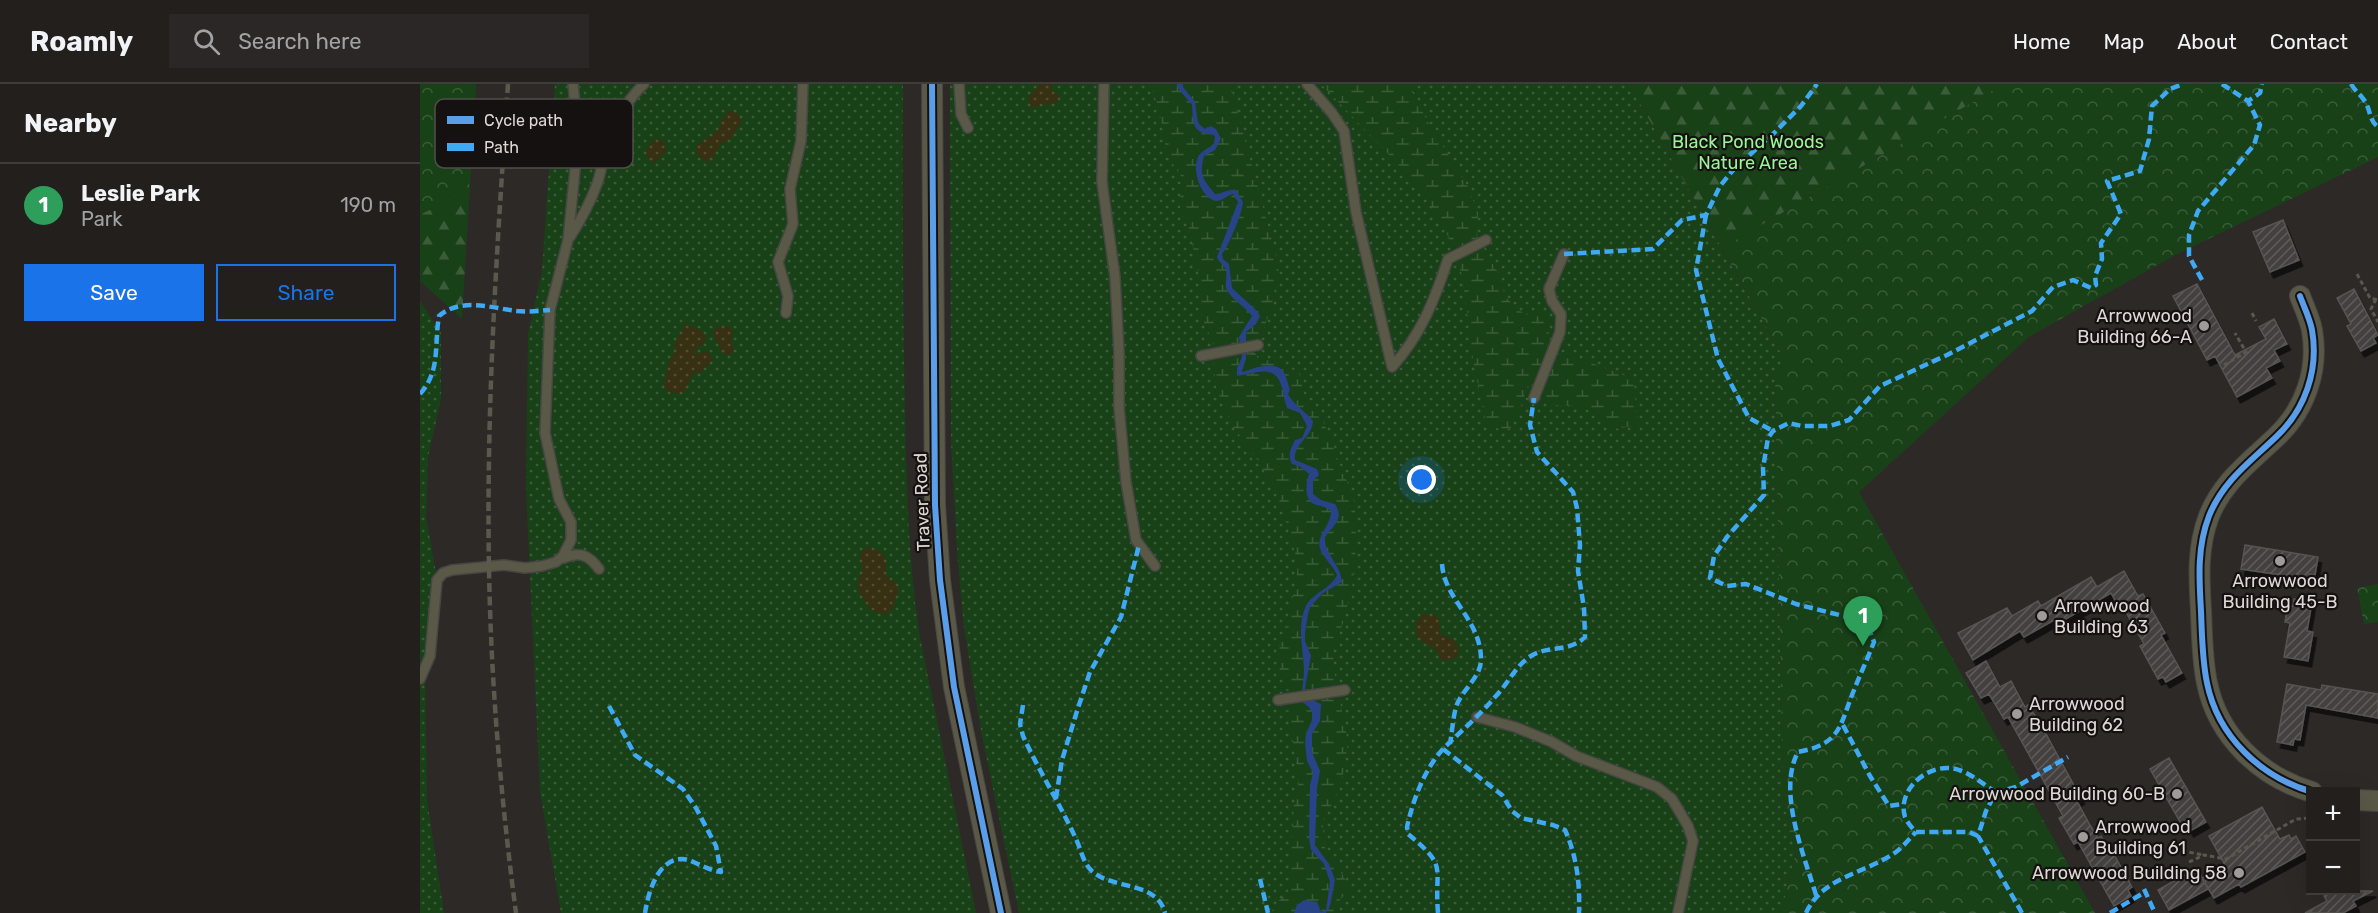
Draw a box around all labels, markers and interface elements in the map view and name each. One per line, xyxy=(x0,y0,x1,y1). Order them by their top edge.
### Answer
search box xyxy=(169,14,589,68)
text: Roamly xyxy=(30,25,133,58)
icon: search xyxy=(190,25,223,58)
text: Search here xyxy=(238,28,362,55)
text: Home xyxy=(2013,29,2070,54)
text: Map xyxy=(2103,29,2144,54)
text: About xyxy=(2177,29,2237,54)
text: Contact xyxy=(2270,29,2348,54)
legend xyxy=(435,99,633,168)
text: Nearby xyxy=(24,108,117,139)
text: Cycle path xyxy=(484,111,563,130)
park label: Black Pond Woods Nature Area xyxy=(1672,131,1824,174)
text: Path xyxy=(484,138,519,157)
text: Leslie Park xyxy=(81,180,200,207)
text: 1 xyxy=(39,193,48,217)
text: 190 m xyxy=(340,193,396,217)
text: Park xyxy=(81,207,123,231)
button: Save xyxy=(24,264,204,321)
button: Share xyxy=(216,264,396,321)
place label: Arrowwood Building 66-A xyxy=(2077,305,2192,348)
marker: Arrowwood Building 66-A xyxy=(2197,319,2211,333)
street label: Traver Road xyxy=(909,452,935,552)
your location xyxy=(1407,465,1436,494)
marker: Arrowwood Building 45-B xyxy=(2273,554,2287,568)
place label: Arrowwood Building 45-B xyxy=(2222,570,2338,613)
place label: Arrowwood Building 63 xyxy=(2054,595,2150,638)
pin: 1 xyxy=(1844,596,1882,646)
marker: Arrowwood Building 63 xyxy=(2035,609,2049,623)
place label: Arrowwood Building 62 xyxy=(2029,693,2125,736)
marker: Arrowwood Building 62 xyxy=(2010,707,2024,721)
place label: Arrowwood Building 60-B xyxy=(1949,783,2165,805)
marker: Arrowwood Building 60-B xyxy=(2170,787,2184,801)
map controls xyxy=(2306,787,2360,895)
button: + xyxy=(2306,787,2360,841)
place label: Arrowwood Building 61 xyxy=(2095,816,2191,859)
marker: Arrowwood Building 61 xyxy=(2076,830,2090,844)
button: − xyxy=(2306,841,2360,895)
place label: Arrowwood Building 58 xyxy=(2032,862,2227,884)
marker: Arrowwood Building 58 xyxy=(2232,866,2246,880)

